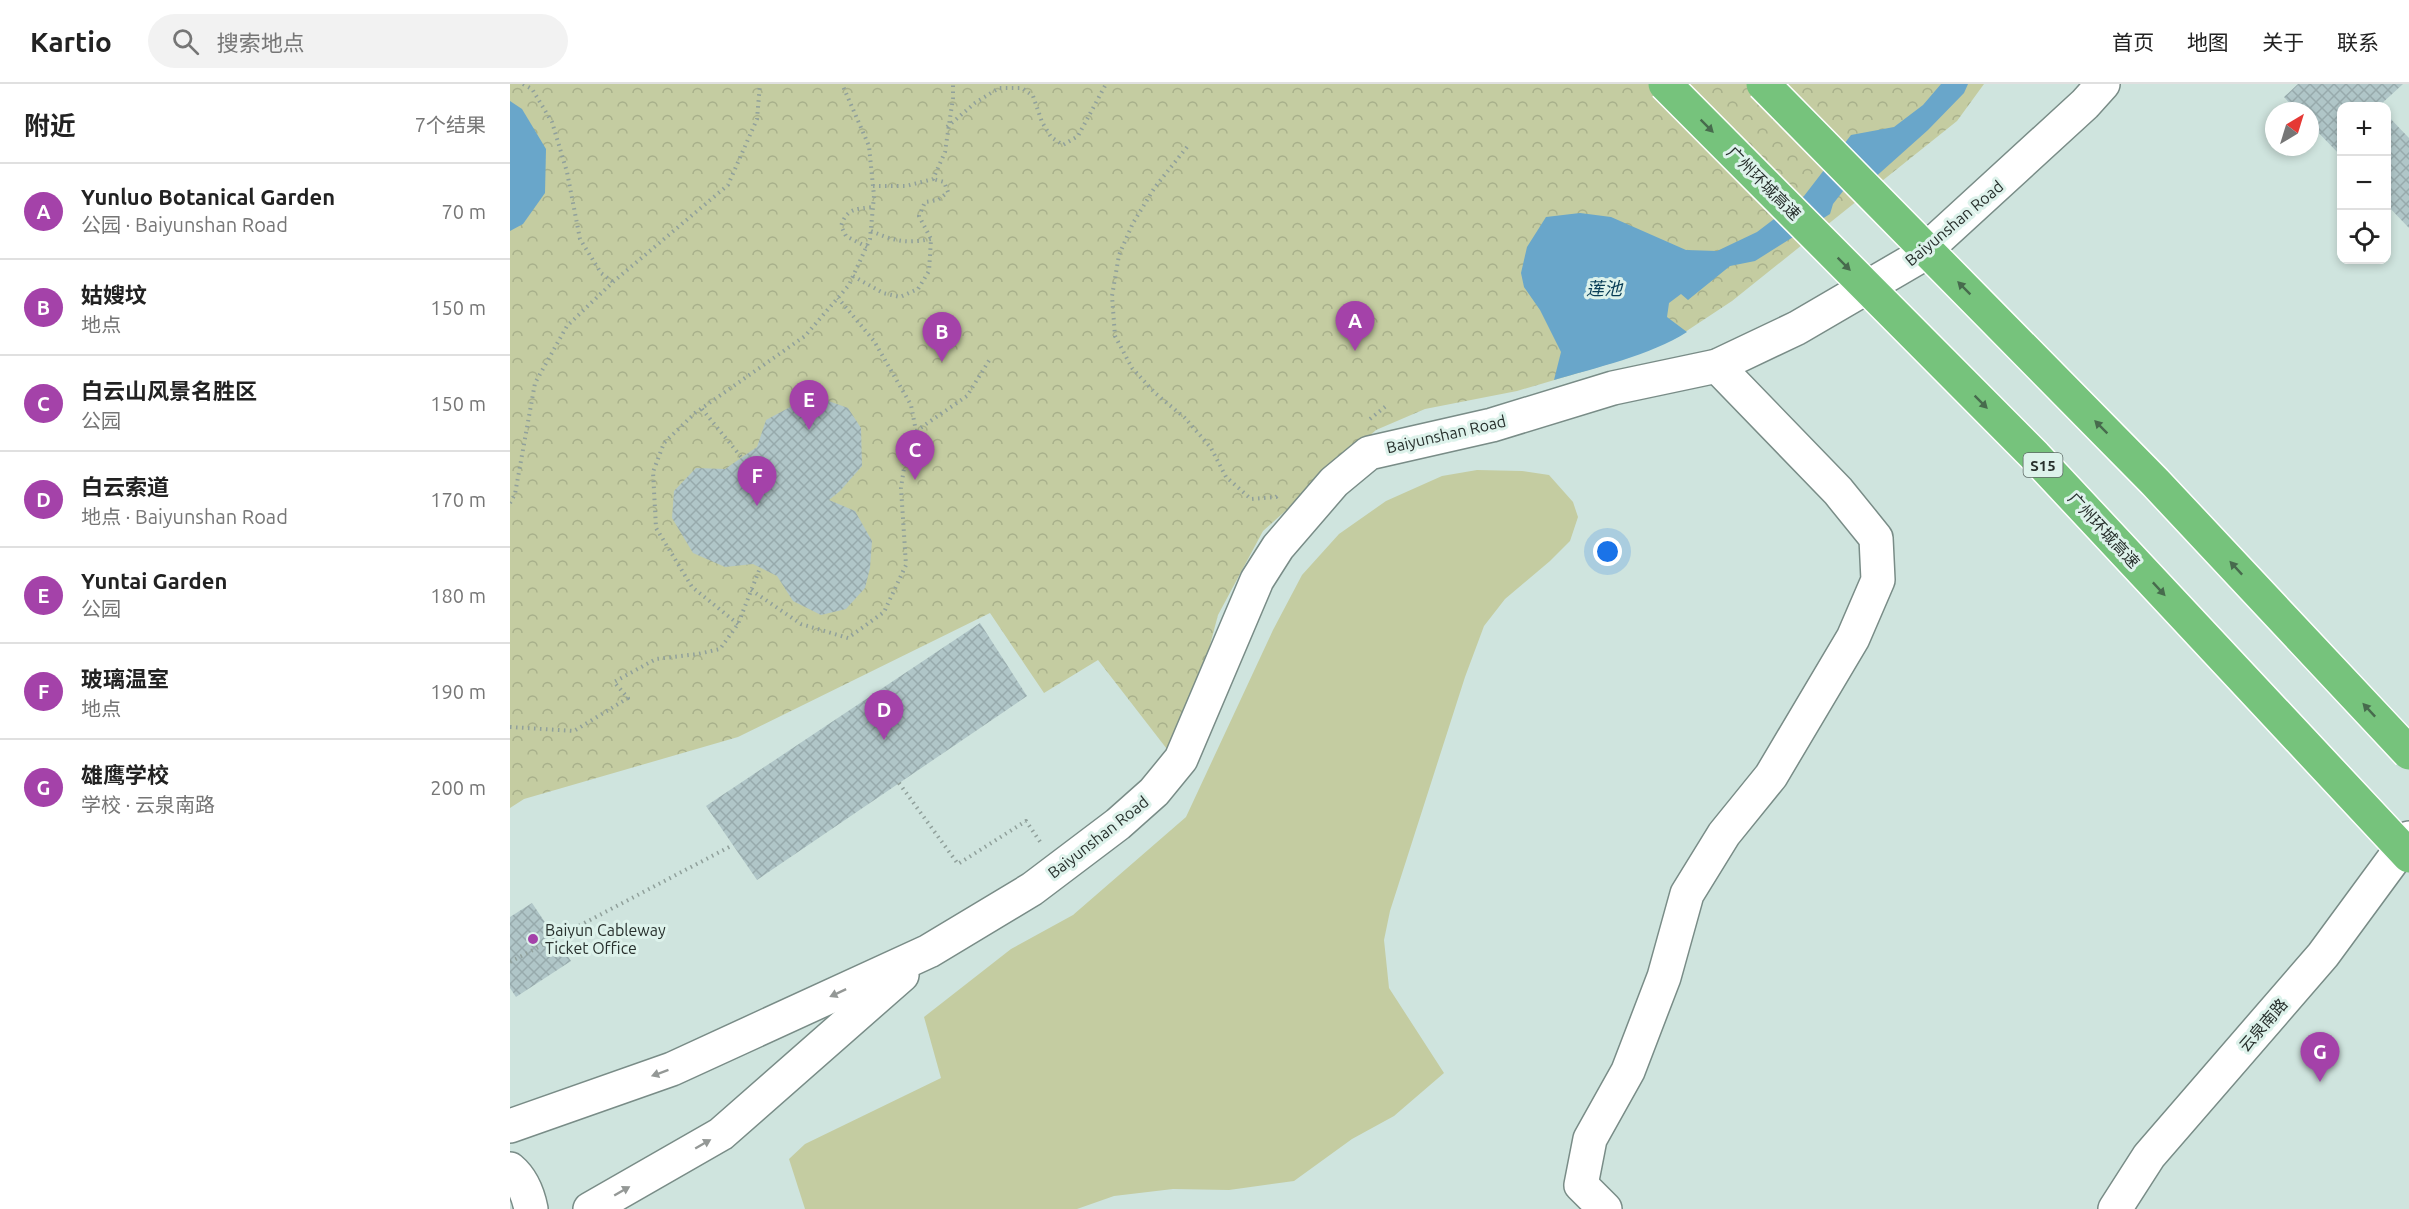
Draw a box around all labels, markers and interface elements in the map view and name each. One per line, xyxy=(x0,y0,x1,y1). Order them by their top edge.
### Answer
search box xyxy=(148,14,568,68)
icon: search xyxy=(169,25,202,58)
text: Kartio xyxy=(30,26,112,57)
text: 搜索地点 xyxy=(217,30,305,55)
text: 首页 xyxy=(2112,30,2154,54)
text: 地图 xyxy=(2187,30,2229,54)
text: 关于 xyxy=(2262,30,2304,54)
text: 联系 xyxy=(2337,30,2379,54)
north arrow xyxy=(2265,102,2319,156)
map controls xyxy=(2337,102,2391,264)
button: + xyxy=(2337,102,2391,156)
text: 附近 xyxy=(24,111,76,140)
text: 7个结果 xyxy=(415,113,486,136)
one-way arrow xyxy=(1699,118,1713,132)
street label: 广州环城高速 xyxy=(1724,143,1804,223)
button: − xyxy=(2337,156,2391,210)
street label: Baiyunshan Road xyxy=(1901,177,2007,269)
text: Yunluo Botanical Garden xyxy=(81,184,335,209)
text: A xyxy=(36,200,51,223)
text: 70 m xyxy=(442,200,486,223)
button: locate xyxy=(2337,210,2391,264)
text: 公园 · Baiyunshan Road xyxy=(81,213,288,236)
one-way arrow xyxy=(1837,256,1851,271)
water label: 莲池 xyxy=(1586,278,1624,298)
one-way arrow xyxy=(1958,281,1972,295)
text: 姑嫂坟 xyxy=(81,282,147,307)
text: B xyxy=(37,296,50,319)
text: 150 m xyxy=(430,296,486,319)
pin: A xyxy=(1336,302,1374,351)
pin: B xyxy=(922,312,962,362)
text: 地点 xyxy=(81,313,121,336)
text: 白云山风景名胜区 xyxy=(81,378,257,403)
pin: E xyxy=(790,380,828,430)
text: C xyxy=(37,392,50,415)
text: 150 m xyxy=(430,392,486,415)
one-way arrow xyxy=(1974,395,1988,409)
text: 公园 xyxy=(81,409,121,432)
street label: Baiyunshan Road xyxy=(1384,411,1508,457)
one-way arrow xyxy=(2095,420,2109,434)
pin: C xyxy=(896,430,934,480)
road number: S15 xyxy=(2024,453,2062,477)
pin: F xyxy=(738,456,776,506)
text: 白云索道 xyxy=(81,474,169,499)
text: D xyxy=(36,488,51,511)
text: 170 m xyxy=(430,488,486,511)
street label: 广州环城高速 xyxy=(2065,489,2143,571)
text: 地点 · Baiyunshan Road xyxy=(81,505,288,528)
your location xyxy=(1593,537,1622,566)
one-way arrow xyxy=(2229,560,2243,575)
text: Yuntai Garden xyxy=(81,568,227,593)
one-way arrow xyxy=(2152,582,2166,596)
text: E xyxy=(38,584,49,607)
text: 180 m xyxy=(430,584,486,607)
text: 公园 xyxy=(81,597,121,620)
text: 玻璃温室 xyxy=(81,666,169,691)
text: F xyxy=(38,680,49,703)
text: 190 m xyxy=(430,680,486,703)
pin: D xyxy=(864,690,904,740)
text: 地点 xyxy=(81,697,121,720)
one-way arrow xyxy=(2363,703,2376,718)
text: 雄鹰学校 xyxy=(81,762,169,787)
text: G xyxy=(37,776,50,799)
text: 200 m xyxy=(430,776,486,799)
street label: Baiyunshan Road xyxy=(1044,792,1152,882)
text: 学校 · 云泉南路 xyxy=(81,793,215,816)
place label: Baiyun Cableway Ticket Office xyxy=(545,921,666,957)
marker: Baiyun Cableway Ticket Office xyxy=(526,932,540,946)
one-way arrow xyxy=(828,988,846,998)
street label: 云泉南路 xyxy=(2235,995,2291,1055)
pin: G xyxy=(2300,1032,2340,1082)
one-way arrow xyxy=(651,1069,669,1078)
one-way arrow xyxy=(695,1139,712,1149)
one-way arrow xyxy=(613,1186,630,1196)

